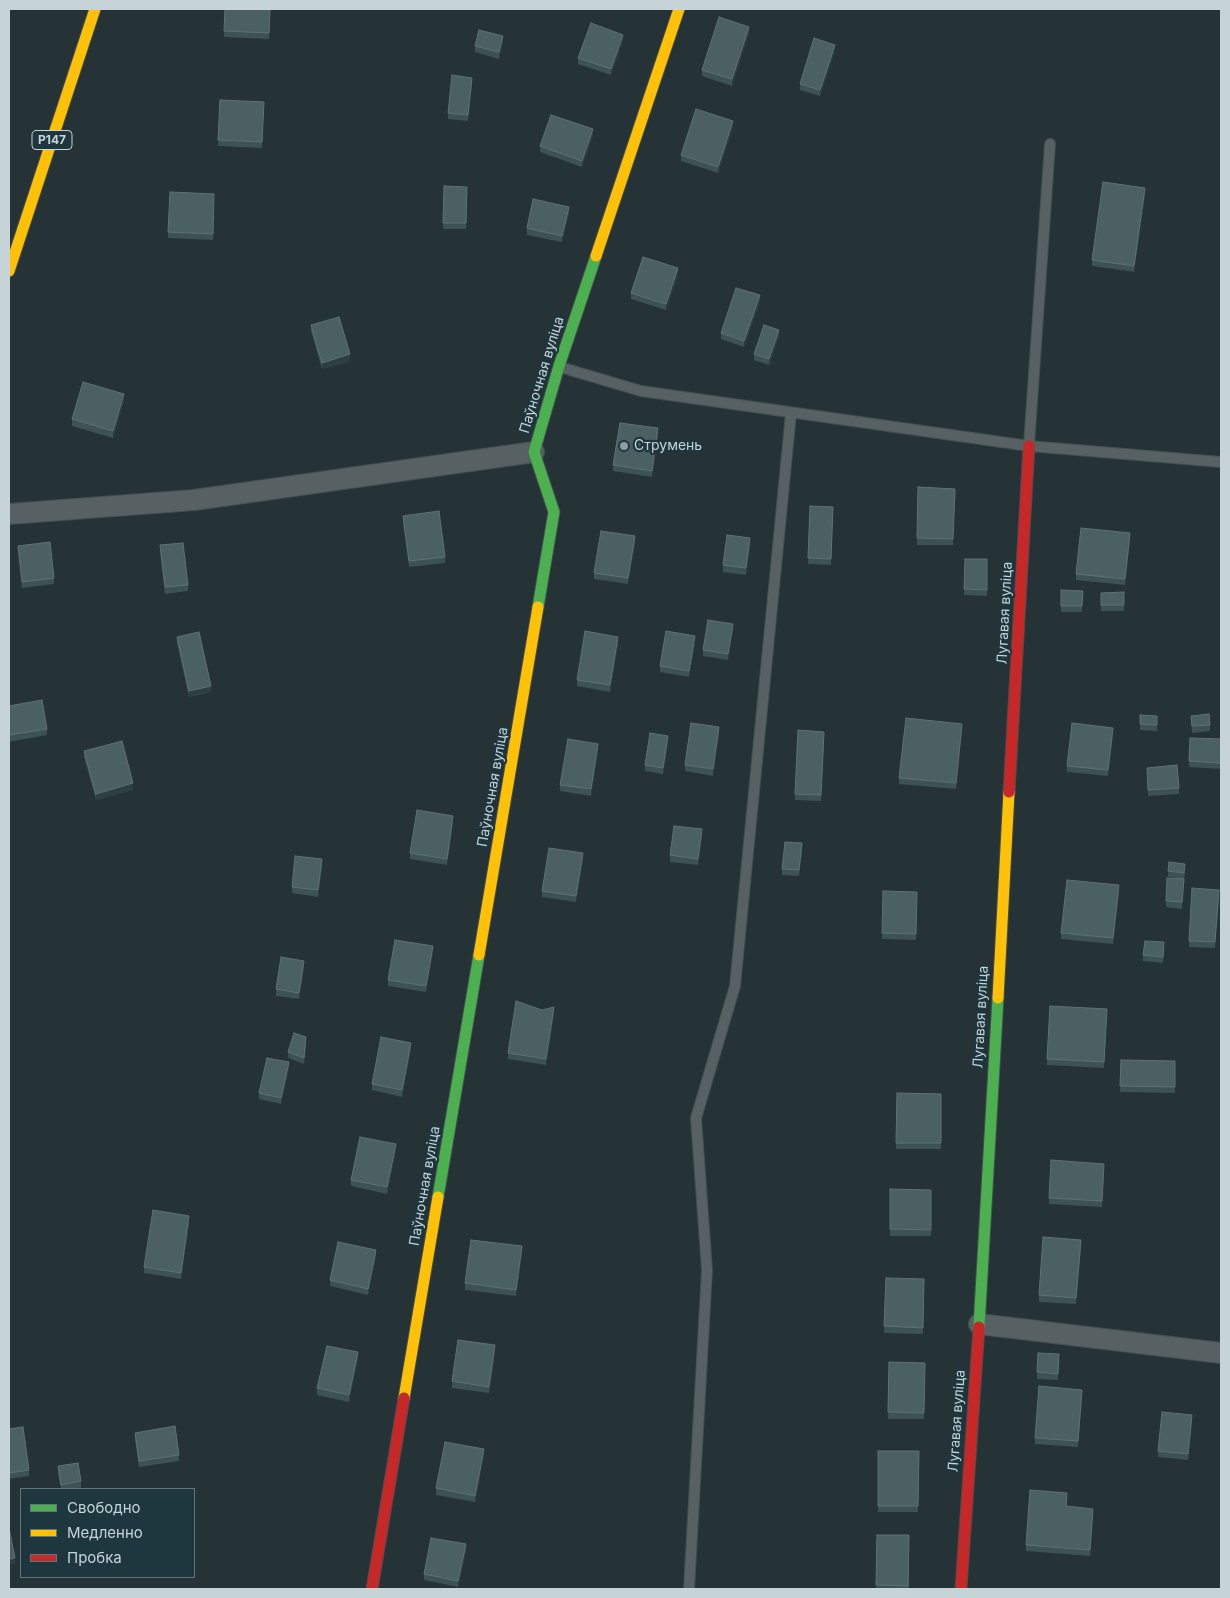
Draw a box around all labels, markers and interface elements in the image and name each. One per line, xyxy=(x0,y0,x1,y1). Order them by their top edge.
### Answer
road number: Р147 xyxy=(32,130,72,150)
street label: Паўночная вуліца xyxy=(516,314,568,436)
place label: Струмень xyxy=(634,438,702,454)
marker: Струмень xyxy=(618,440,630,452)
street label: Лугавая вуліца xyxy=(994,561,1016,665)
street label: Паўночная вуліца xyxy=(474,726,512,848)
street label: Лугавая вуліца xyxy=(970,965,992,1069)
street label: Паўночная вуліца xyxy=(406,1125,444,1247)
street label: Лугавая вуліца xyxy=(945,1369,969,1473)
legend xyxy=(20,1488,195,1578)
text: Свободно xyxy=(67,1498,141,1517)
text: Медленно xyxy=(67,1523,143,1542)
text: Пробка xyxy=(67,1548,122,1567)

